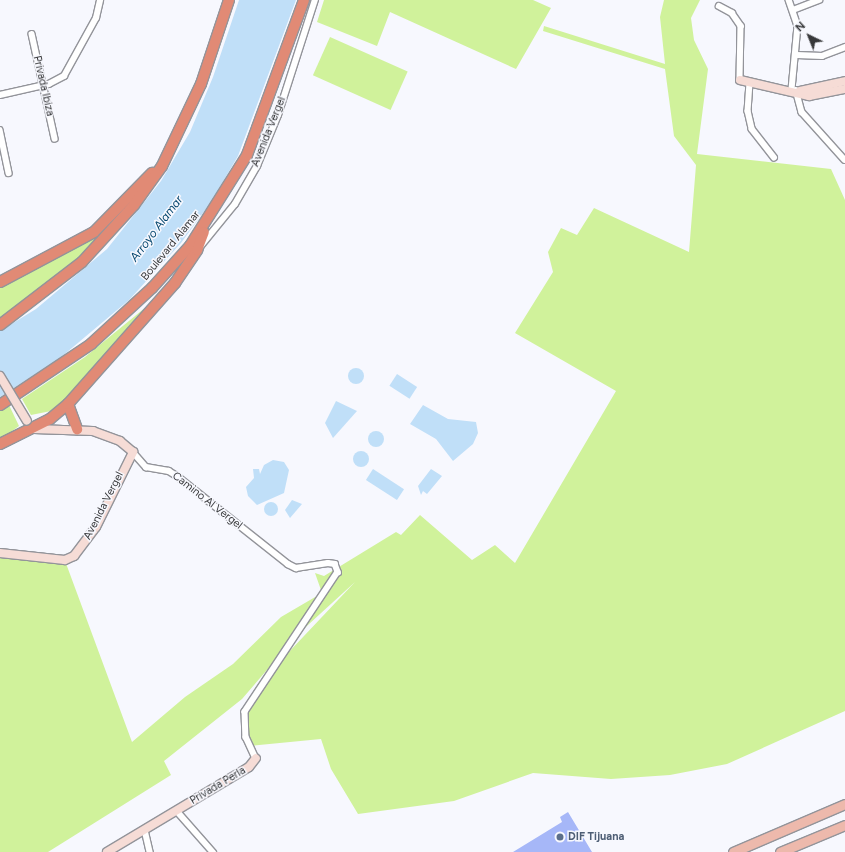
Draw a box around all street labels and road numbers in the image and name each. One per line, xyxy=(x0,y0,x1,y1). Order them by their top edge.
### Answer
street label: Privada Ibiza xyxy=(30,55,56,117)
street label: Avenida Vergel xyxy=(249,95,289,169)
street label: Boulevard Alamar xyxy=(139,209,203,283)
street label: Avenida Vergel xyxy=(81,470,127,542)
street label: Camino Al Vergel xyxy=(169,470,245,532)
street label: Privada Perla xyxy=(188,764,248,808)

